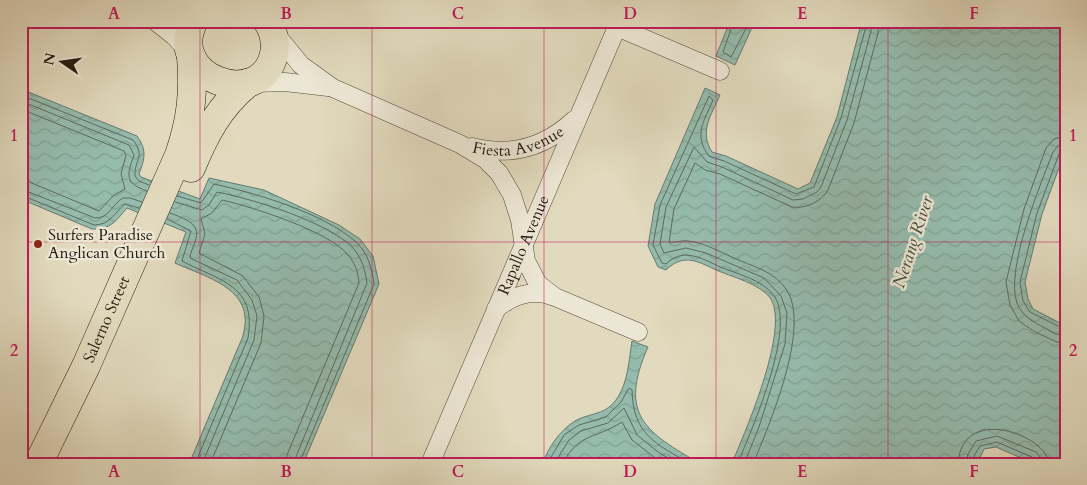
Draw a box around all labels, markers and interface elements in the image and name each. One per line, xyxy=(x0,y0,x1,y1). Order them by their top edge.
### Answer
text: A xyxy=(108,3,120,25)
text: B xyxy=(280,3,292,25)
text: C xyxy=(452,3,464,25)
text: D xyxy=(623,3,637,25)
text: E xyxy=(797,3,807,25)
text: F xyxy=(969,3,979,25)
north arrow xyxy=(38,38,88,88)
text: N xyxy=(39,51,60,67)
street label: Fiesta Avenue xyxy=(471,121,569,162)
text: 1 xyxy=(10,125,18,147)
text: 1 xyxy=(1069,125,1077,147)
street label: Rapallo Avenue xyxy=(493,192,555,298)
water label: Nerang River xyxy=(886,192,940,291)
place label: Surfers Paradise Anglican Church xyxy=(48,224,166,264)
marker: Surfers Paradise Anglican Church xyxy=(32,238,44,250)
street label: Salerno Street xyxy=(78,273,135,366)
text: 2 xyxy=(10,340,18,362)
text: 2 xyxy=(1069,340,1077,362)
text: A xyxy=(108,461,120,483)
text: B xyxy=(280,461,292,483)
text: C xyxy=(452,461,464,483)
text: D xyxy=(623,461,637,483)
text: E xyxy=(797,461,807,483)
text: F xyxy=(969,461,979,483)

